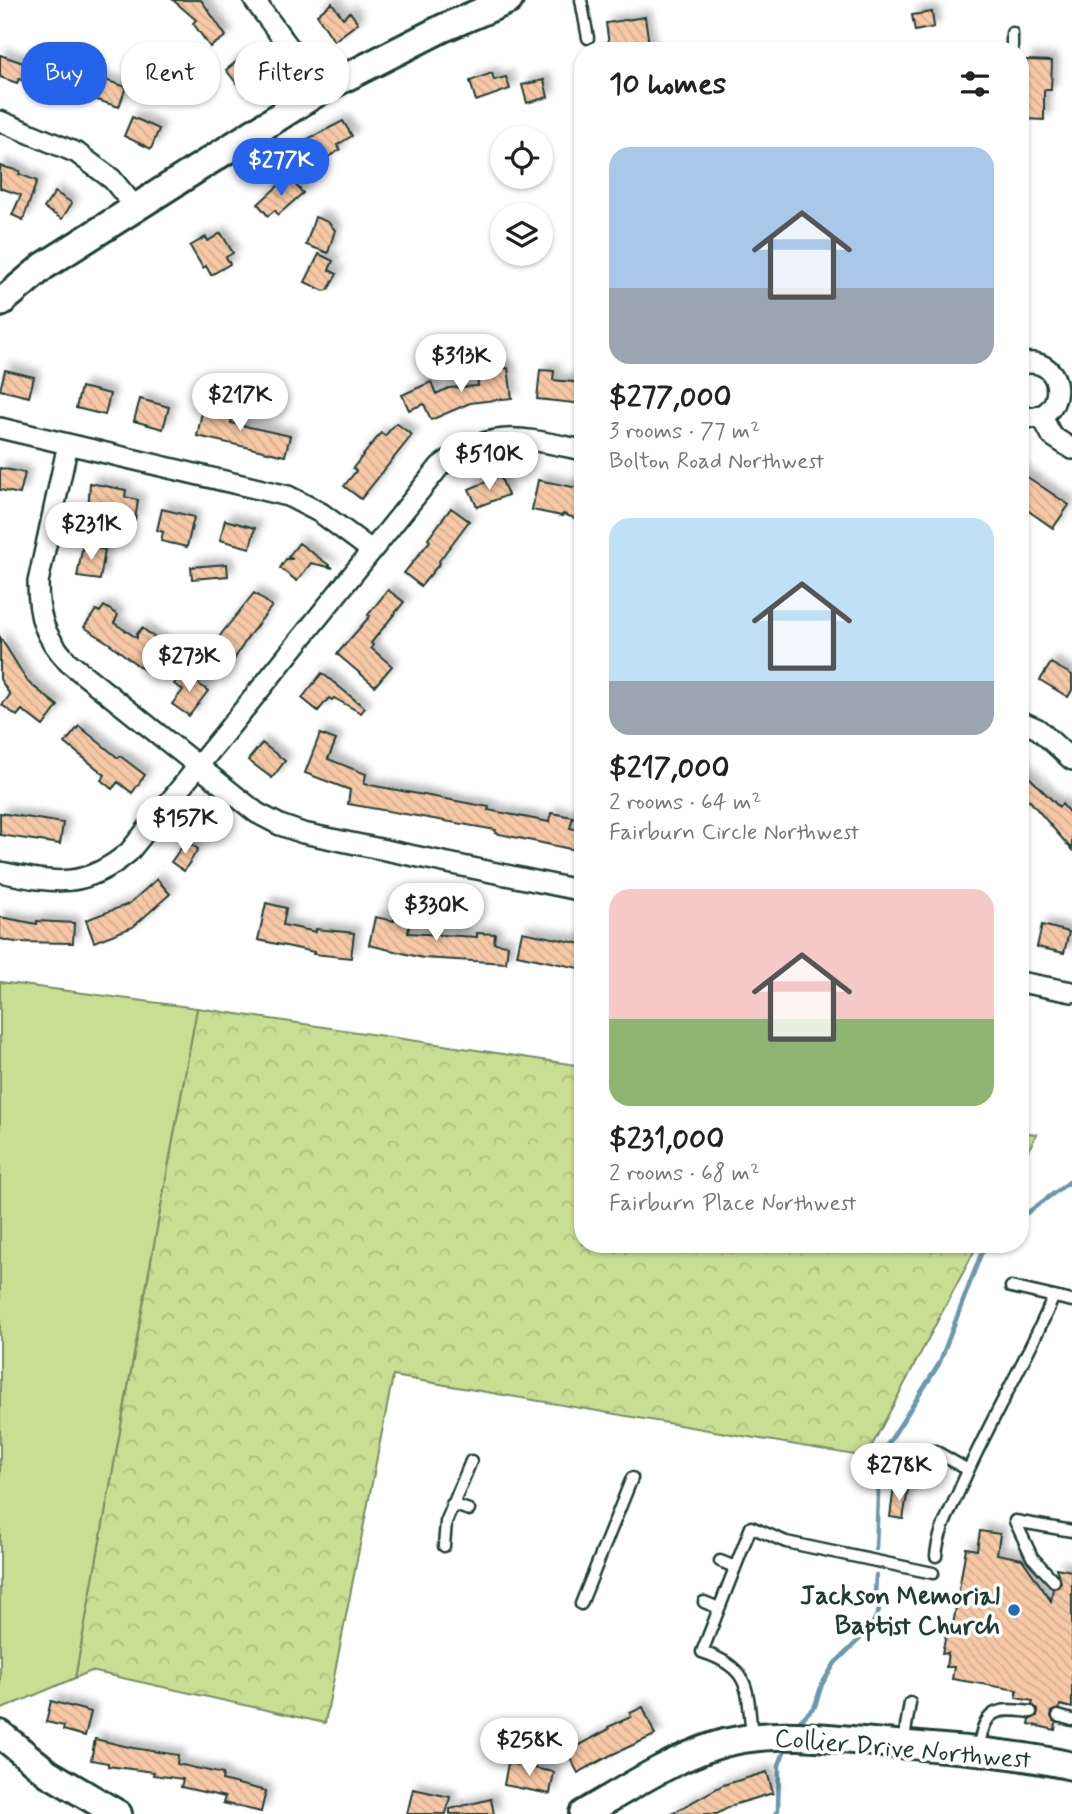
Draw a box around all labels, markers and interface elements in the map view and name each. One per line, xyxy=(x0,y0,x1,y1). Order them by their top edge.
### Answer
chip: Buy xyxy=(21,42,107,105)
chip: Rent xyxy=(121,42,220,105)
chip: Filters xyxy=(234,42,349,105)
text: 10 homes xyxy=(609,65,726,104)
icon: filters xyxy=(956,65,994,103)
map controls xyxy=(490,126,553,266)
button: locate xyxy=(490,126,553,189)
pin: $277K xyxy=(232,138,330,198)
text: $277K xyxy=(248,146,314,176)
icon: home xyxy=(739,192,865,318)
button: layers xyxy=(490,203,553,266)
pin: $313K xyxy=(412,334,510,394)
text: $313K xyxy=(431,342,491,372)
pin: $217K xyxy=(191,374,289,433)
text: $277,000 xyxy=(609,378,732,417)
text: $217K xyxy=(208,381,272,411)
text: 3 rooms · 77 m² xyxy=(609,417,760,447)
pin: $510K xyxy=(440,433,538,492)
text: $510K xyxy=(455,440,523,470)
text: Bolton Road Northwest xyxy=(609,447,824,477)
pin: $231K xyxy=(42,503,140,562)
text: $231K xyxy=(61,510,121,540)
icon: home xyxy=(739,563,865,689)
pin: $273K xyxy=(140,634,238,694)
text: $273K xyxy=(158,642,220,672)
text: $217,000 xyxy=(609,749,729,788)
text: 2 rooms · 64 m² xyxy=(609,788,761,818)
pin: $157K xyxy=(136,796,234,856)
text: $157K xyxy=(152,804,218,834)
text: Fairburn Circle Northwest xyxy=(609,818,859,848)
pin: $330K xyxy=(387,884,485,943)
text: $330K xyxy=(404,891,468,921)
icon: home xyxy=(739,934,865,1060)
text: $231,000 xyxy=(609,1120,724,1159)
text: 2 rooms · 68 m² xyxy=(609,1159,760,1189)
text: Fairburn Place Northwest xyxy=(609,1189,856,1219)
pin: $278K xyxy=(850,1444,948,1503)
text: $278K xyxy=(866,1451,932,1481)
place label: Jackson Memorial Baptist Church xyxy=(800,1580,1000,1644)
marker: Jackson Memorial Baptist Church xyxy=(1006,1602,1022,1618)
pin: $258K xyxy=(480,1718,578,1778)
street label: Collier Drive Northwest xyxy=(773,1722,1033,1778)
text: $258K xyxy=(496,1726,562,1756)

